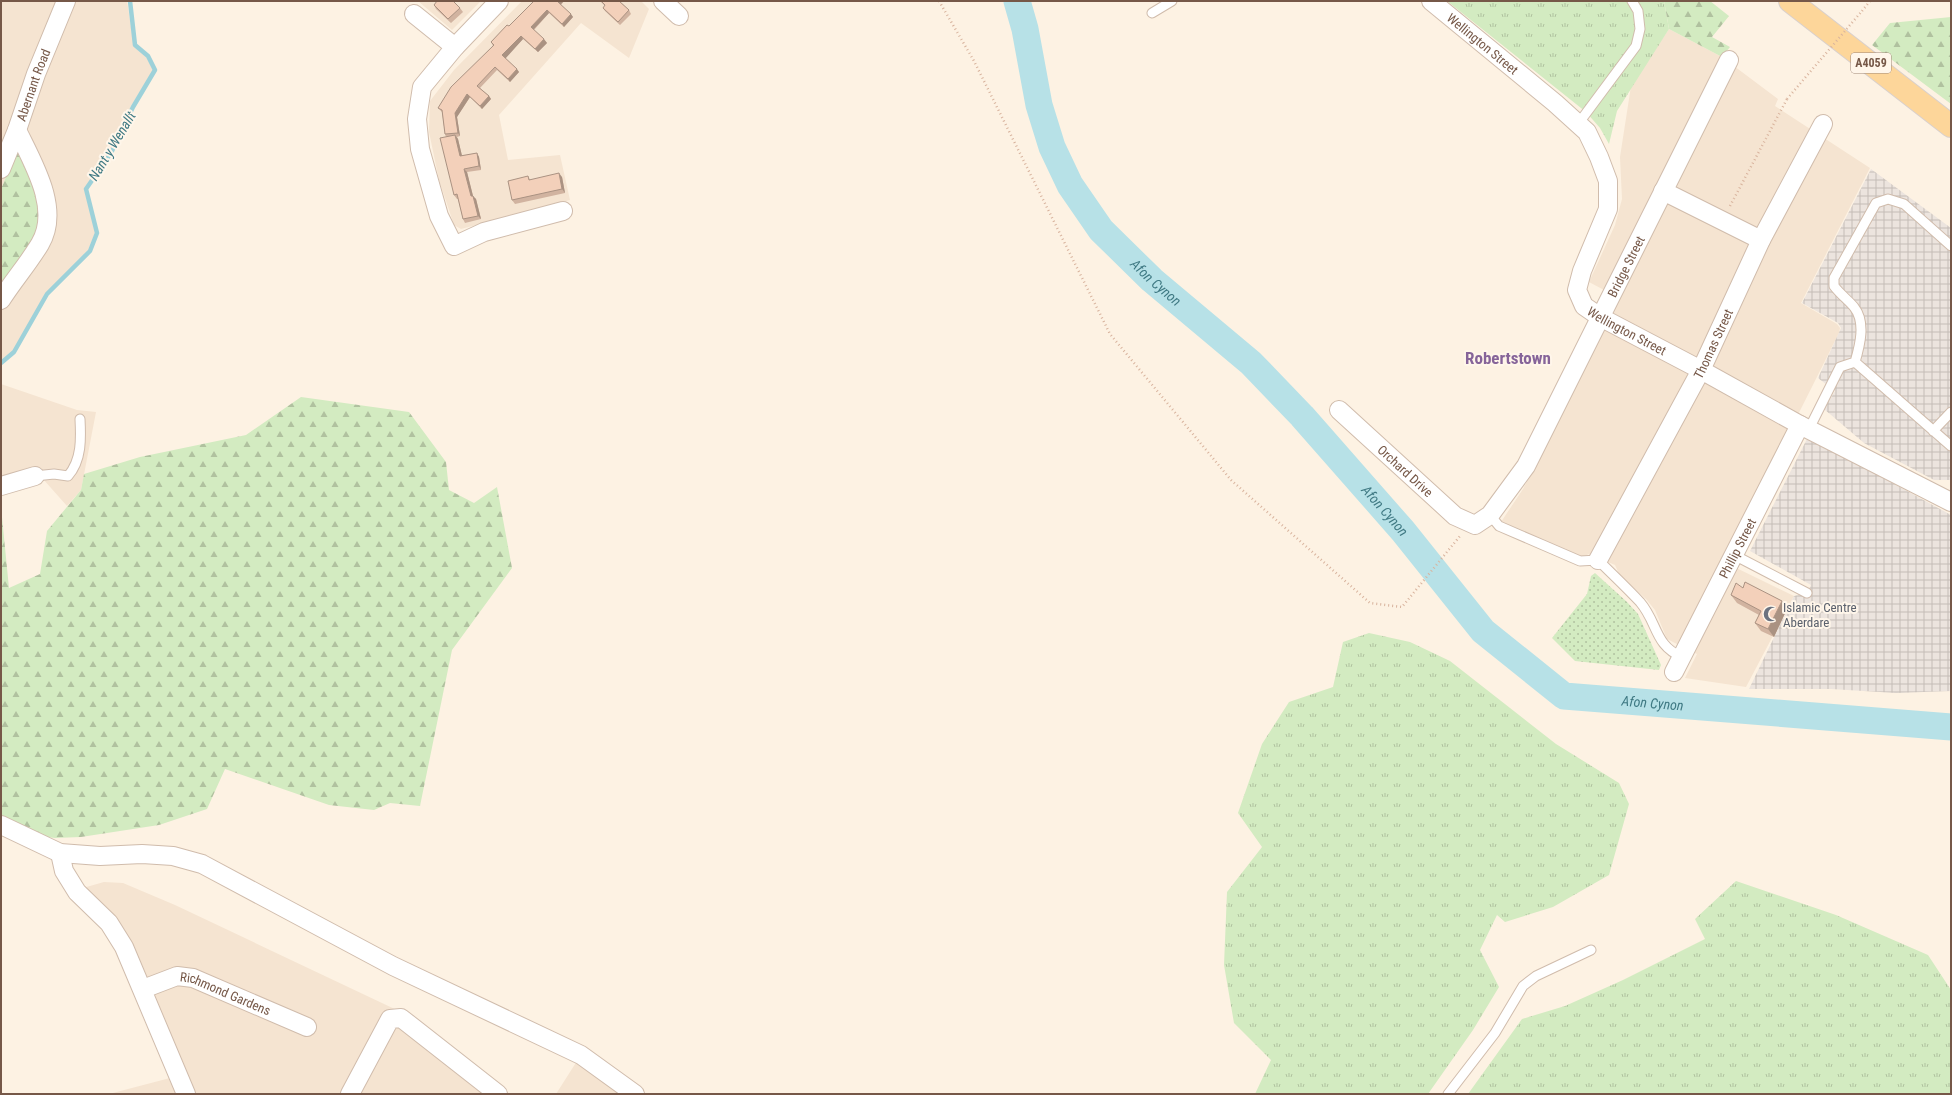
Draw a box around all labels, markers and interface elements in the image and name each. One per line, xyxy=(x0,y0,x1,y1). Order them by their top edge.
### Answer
street label: Wellington Street xyxy=(1444,10,1521,78)
street label: Abernant Road xyxy=(14,47,54,123)
road number: A4059 xyxy=(1851,53,1891,73)
water label: Nant y Wenallt xyxy=(85,108,139,183)
street label: Bridge Street xyxy=(1605,233,1648,300)
water label: Afon Cynon xyxy=(1127,255,1184,309)
street label: Wellington Street xyxy=(1584,304,1669,358)
street label: Thomas Street xyxy=(1691,307,1736,381)
district label: Robertstown xyxy=(1465,348,1551,368)
street label: Orchard Drive xyxy=(1374,442,1436,500)
water label: Afon Cynon xyxy=(1358,481,1412,539)
street label: Phillip Street xyxy=(1716,516,1759,581)
place label: Islamic Centre Aberdare xyxy=(1783,600,1857,630)
mosque icon: Islamic Centre Aberdare xyxy=(1762,605,1780,623)
water label: Afon Cynon xyxy=(1620,693,1684,714)
street label: Richmond Gardens xyxy=(179,969,273,1018)

